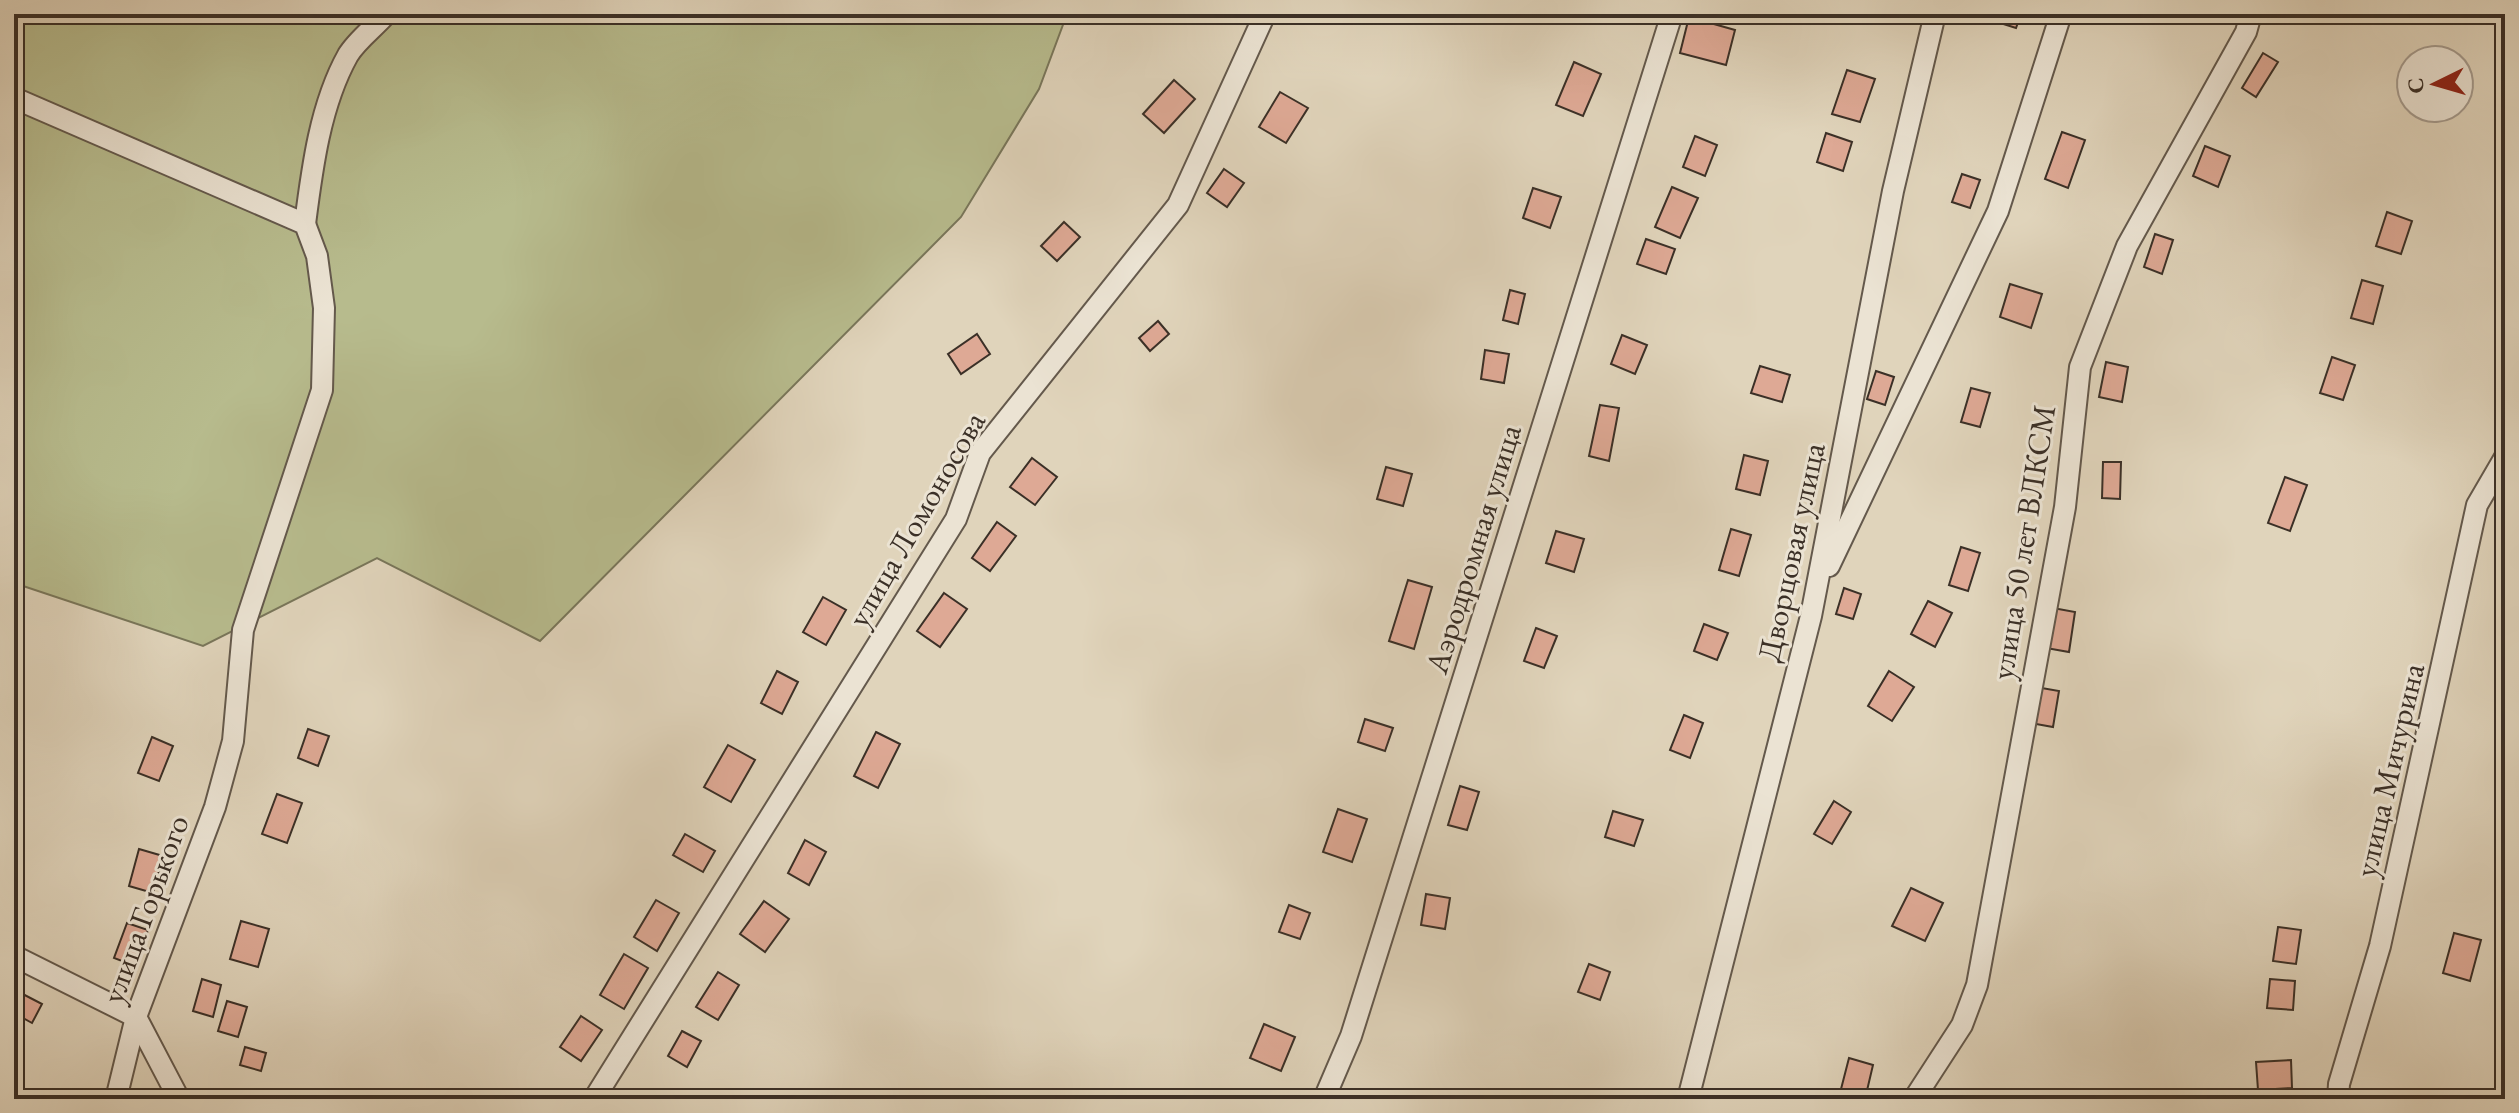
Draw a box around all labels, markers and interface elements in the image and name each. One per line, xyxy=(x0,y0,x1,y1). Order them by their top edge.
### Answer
north arrow xyxy=(2395,44,2475,124)
text: С xyxy=(2400,77,2431,95)
street label: улица 50 лет ВЛКСМ xyxy=(1981,401,2065,683)
street label: улица Ломоносова xyxy=(837,403,995,634)
street label: Аэродромная улица xyxy=(1415,419,1531,680)
street label: Дворцовая улица xyxy=(1747,439,1835,665)
street label: улица Мичурина xyxy=(2344,659,2434,881)
street label: улица Горького xyxy=(92,809,198,1009)

